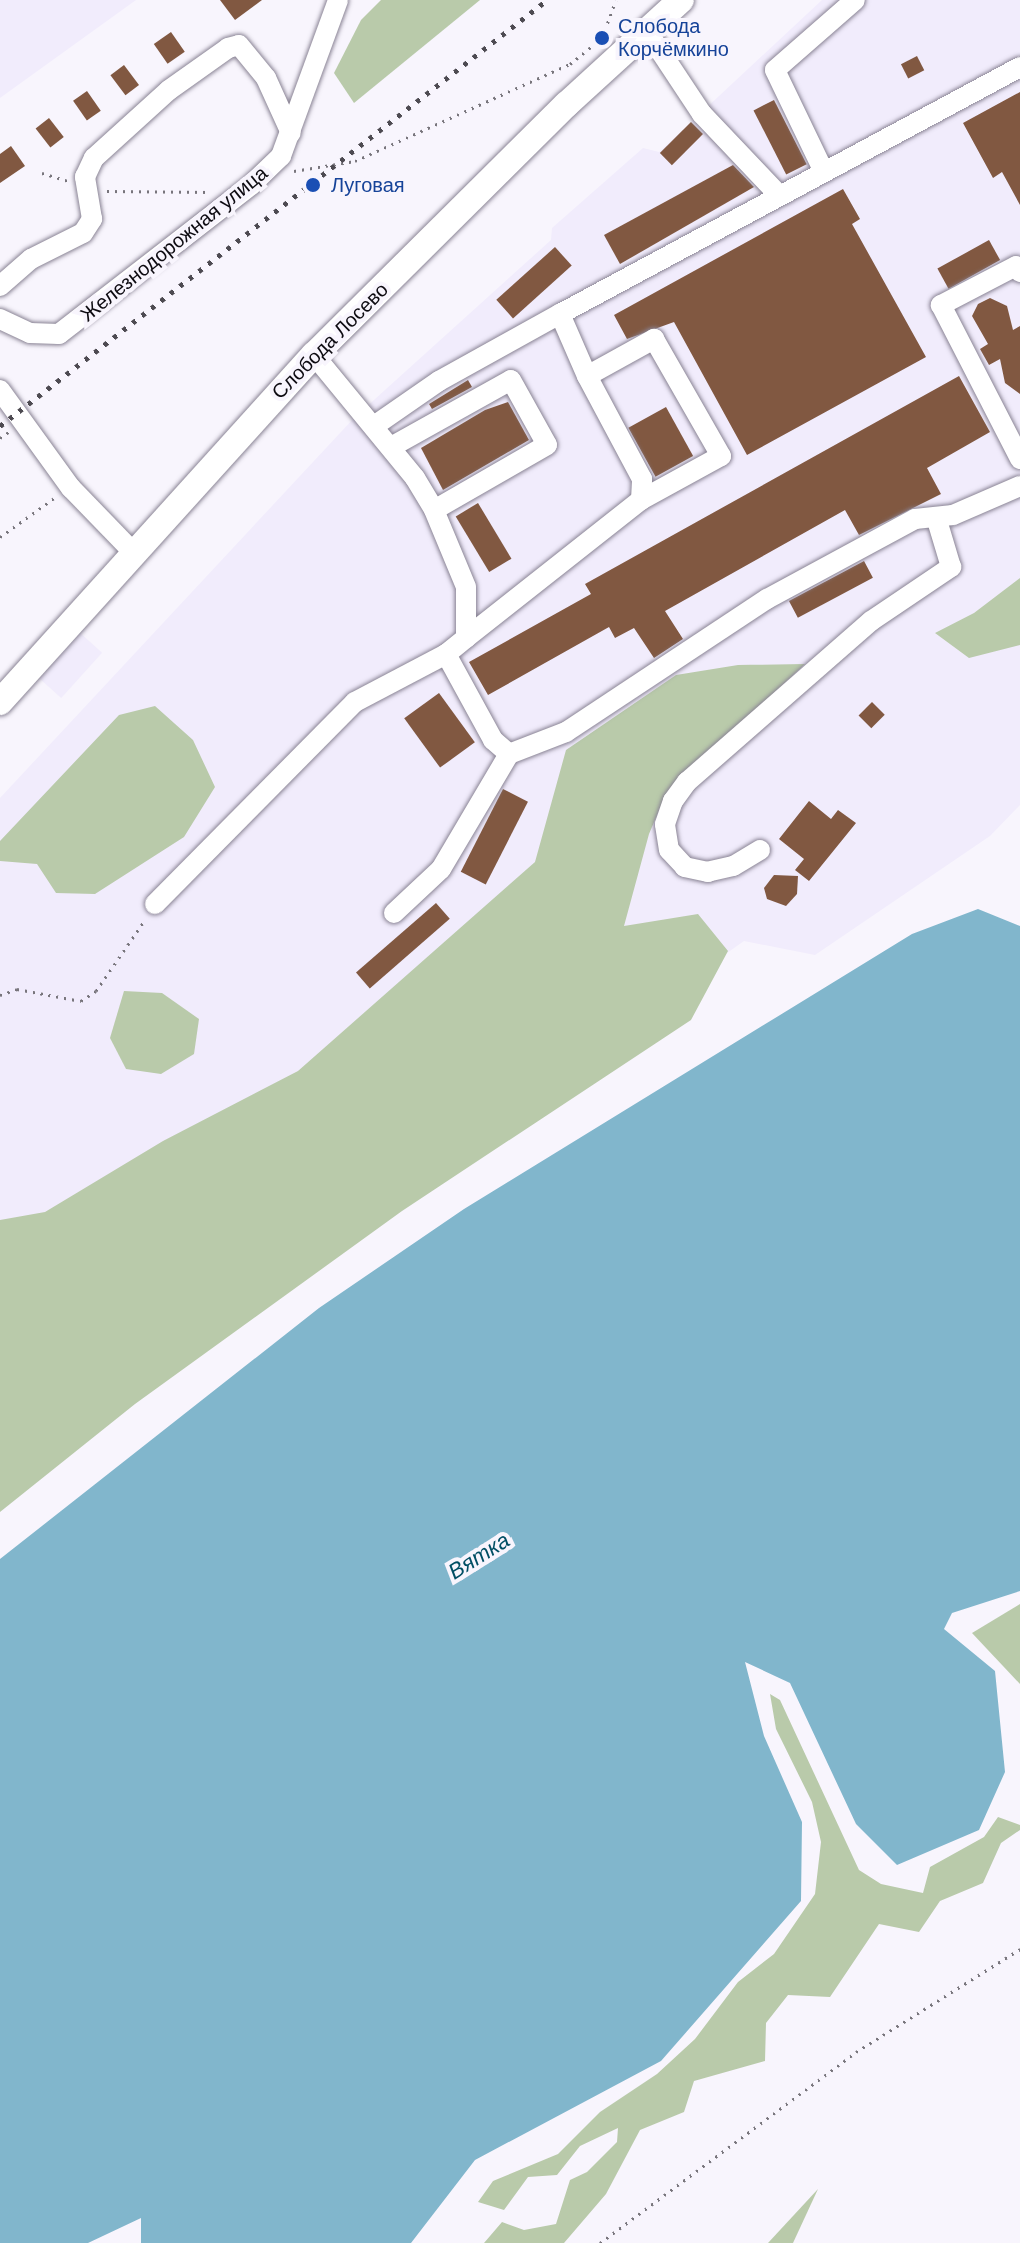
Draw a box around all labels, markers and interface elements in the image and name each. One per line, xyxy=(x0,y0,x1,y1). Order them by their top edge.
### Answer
place label: Слобода Корчёмкино xyxy=(618,14,729,61)
marker: Слобода Корчёмкино xyxy=(593,29,611,47)
street label: Железнодорожная улица xyxy=(76,161,272,327)
place label: Луговая xyxy=(331,173,405,197)
marker: Луговая xyxy=(302,174,324,196)
street label: Слобода Лосево xyxy=(267,278,393,404)
water label: Вятка xyxy=(443,1527,515,1585)

